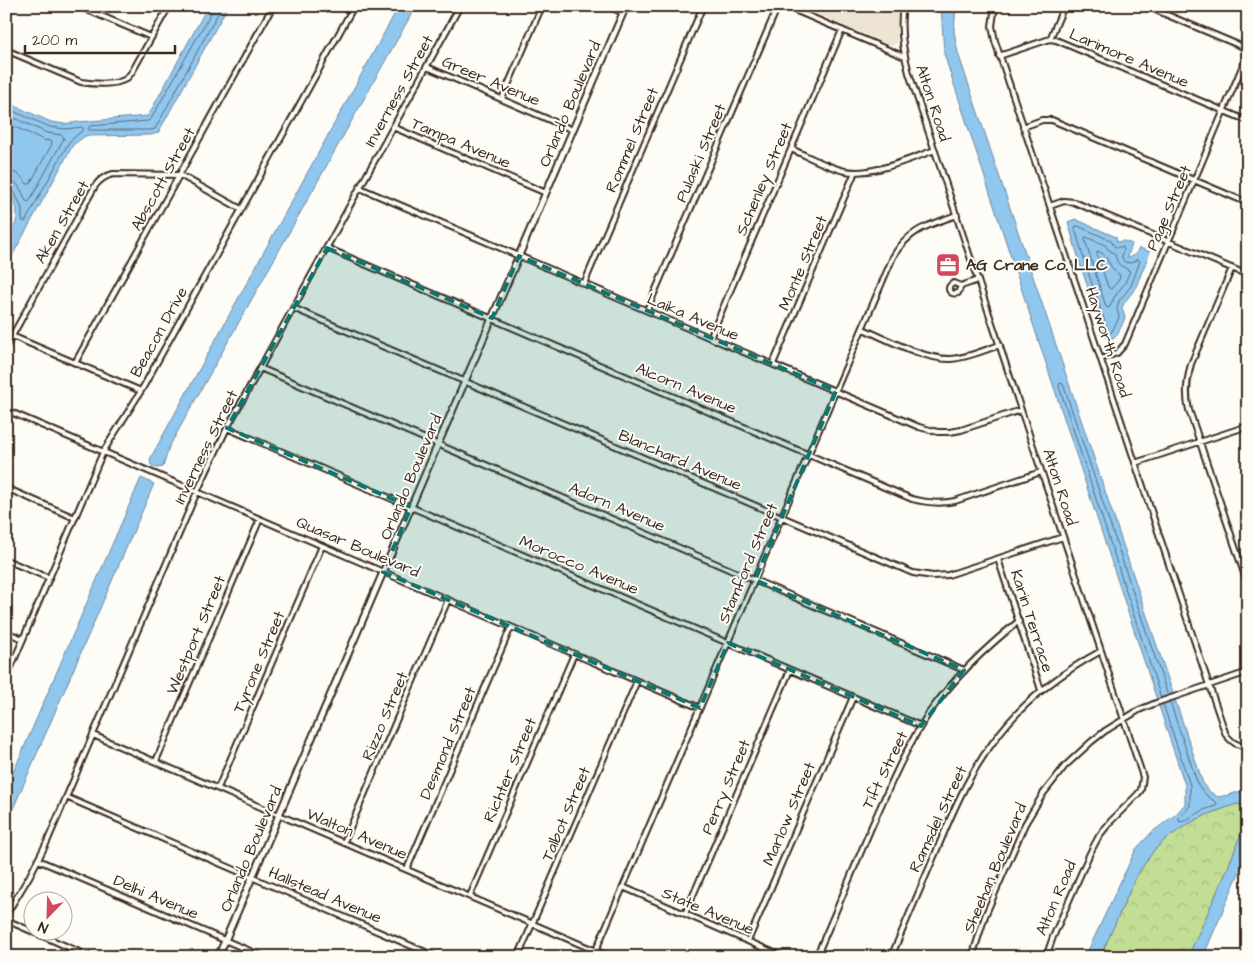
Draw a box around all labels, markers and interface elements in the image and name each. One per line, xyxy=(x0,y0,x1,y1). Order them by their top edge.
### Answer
scale bar xyxy=(25,22,175,54)
street label: Larimore Avenue xyxy=(1066,23,1192,93)
text: 200 m xyxy=(32,30,78,51)
street label: Inverness Street xyxy=(359,31,439,151)
street label: Orlando Boulevard xyxy=(534,38,606,170)
street label: Greer Avenue xyxy=(439,50,544,112)
street label: Alton Road xyxy=(910,62,956,144)
street label: Rommel Street xyxy=(600,84,664,196)
street label: Pulaski Street xyxy=(670,100,732,206)
street label: Tampa Avenue xyxy=(408,112,514,174)
street label: Schenley Street xyxy=(730,119,799,239)
street label: Abscott Street xyxy=(125,123,201,235)
street label: Page Street xyxy=(1141,161,1198,255)
street label: Aken Street xyxy=(29,176,95,268)
street label: Monte Street xyxy=(773,212,833,314)
office icon: AG Crane Co. LLC xyxy=(935,252,961,278)
place label: AG Crane Co. LLC xyxy=(966,254,1108,276)
street label: Beacon Drive xyxy=(125,283,193,381)
street label: Hayworth Road xyxy=(1079,284,1136,400)
street label: Laika Avenue xyxy=(644,288,743,346)
street label: Alcorn Avenue xyxy=(632,357,740,419)
street label: Inverness Street xyxy=(169,386,243,508)
street label: Orlando Boulevard xyxy=(375,411,447,543)
street label: Blanchard Avenue xyxy=(615,424,745,496)
street label: Alton Road xyxy=(1037,446,1083,528)
street label: Adorn Avenue xyxy=(565,477,669,537)
street label: Stamford Street xyxy=(713,499,783,627)
street label: Quasar Boulevard xyxy=(293,511,423,583)
street label: Morocco Avenue xyxy=(516,530,642,600)
street label: Karin Terrace xyxy=(1005,567,1059,675)
street label: Westport Street xyxy=(161,572,231,698)
street label: Tyrone Street xyxy=(228,607,292,717)
street label: Rizzo Street xyxy=(356,668,414,764)
street label: Desmond Street xyxy=(414,683,482,803)
street label: Richter Street xyxy=(478,714,542,826)
street label: Tift Street xyxy=(857,727,914,813)
street label: Perry Street xyxy=(696,736,757,838)
street label: Marlow Street xyxy=(757,758,821,869)
street label: Ramsdel Street xyxy=(904,762,973,876)
street label: Talbot Street xyxy=(536,763,596,865)
street label: Orlando Boulevard xyxy=(215,783,287,915)
street label: Sheehan Boulevard xyxy=(958,800,1032,936)
street label: Walton Avenue xyxy=(303,803,411,865)
street label: Alton Road xyxy=(1030,857,1082,939)
street label: Hallstead Avenue xyxy=(265,861,385,929)
street label: Delhi Avenue xyxy=(110,869,202,925)
street label: State Avenue xyxy=(658,882,758,940)
north arrow xyxy=(22,890,72,940)
text: N xyxy=(35,916,51,938)

